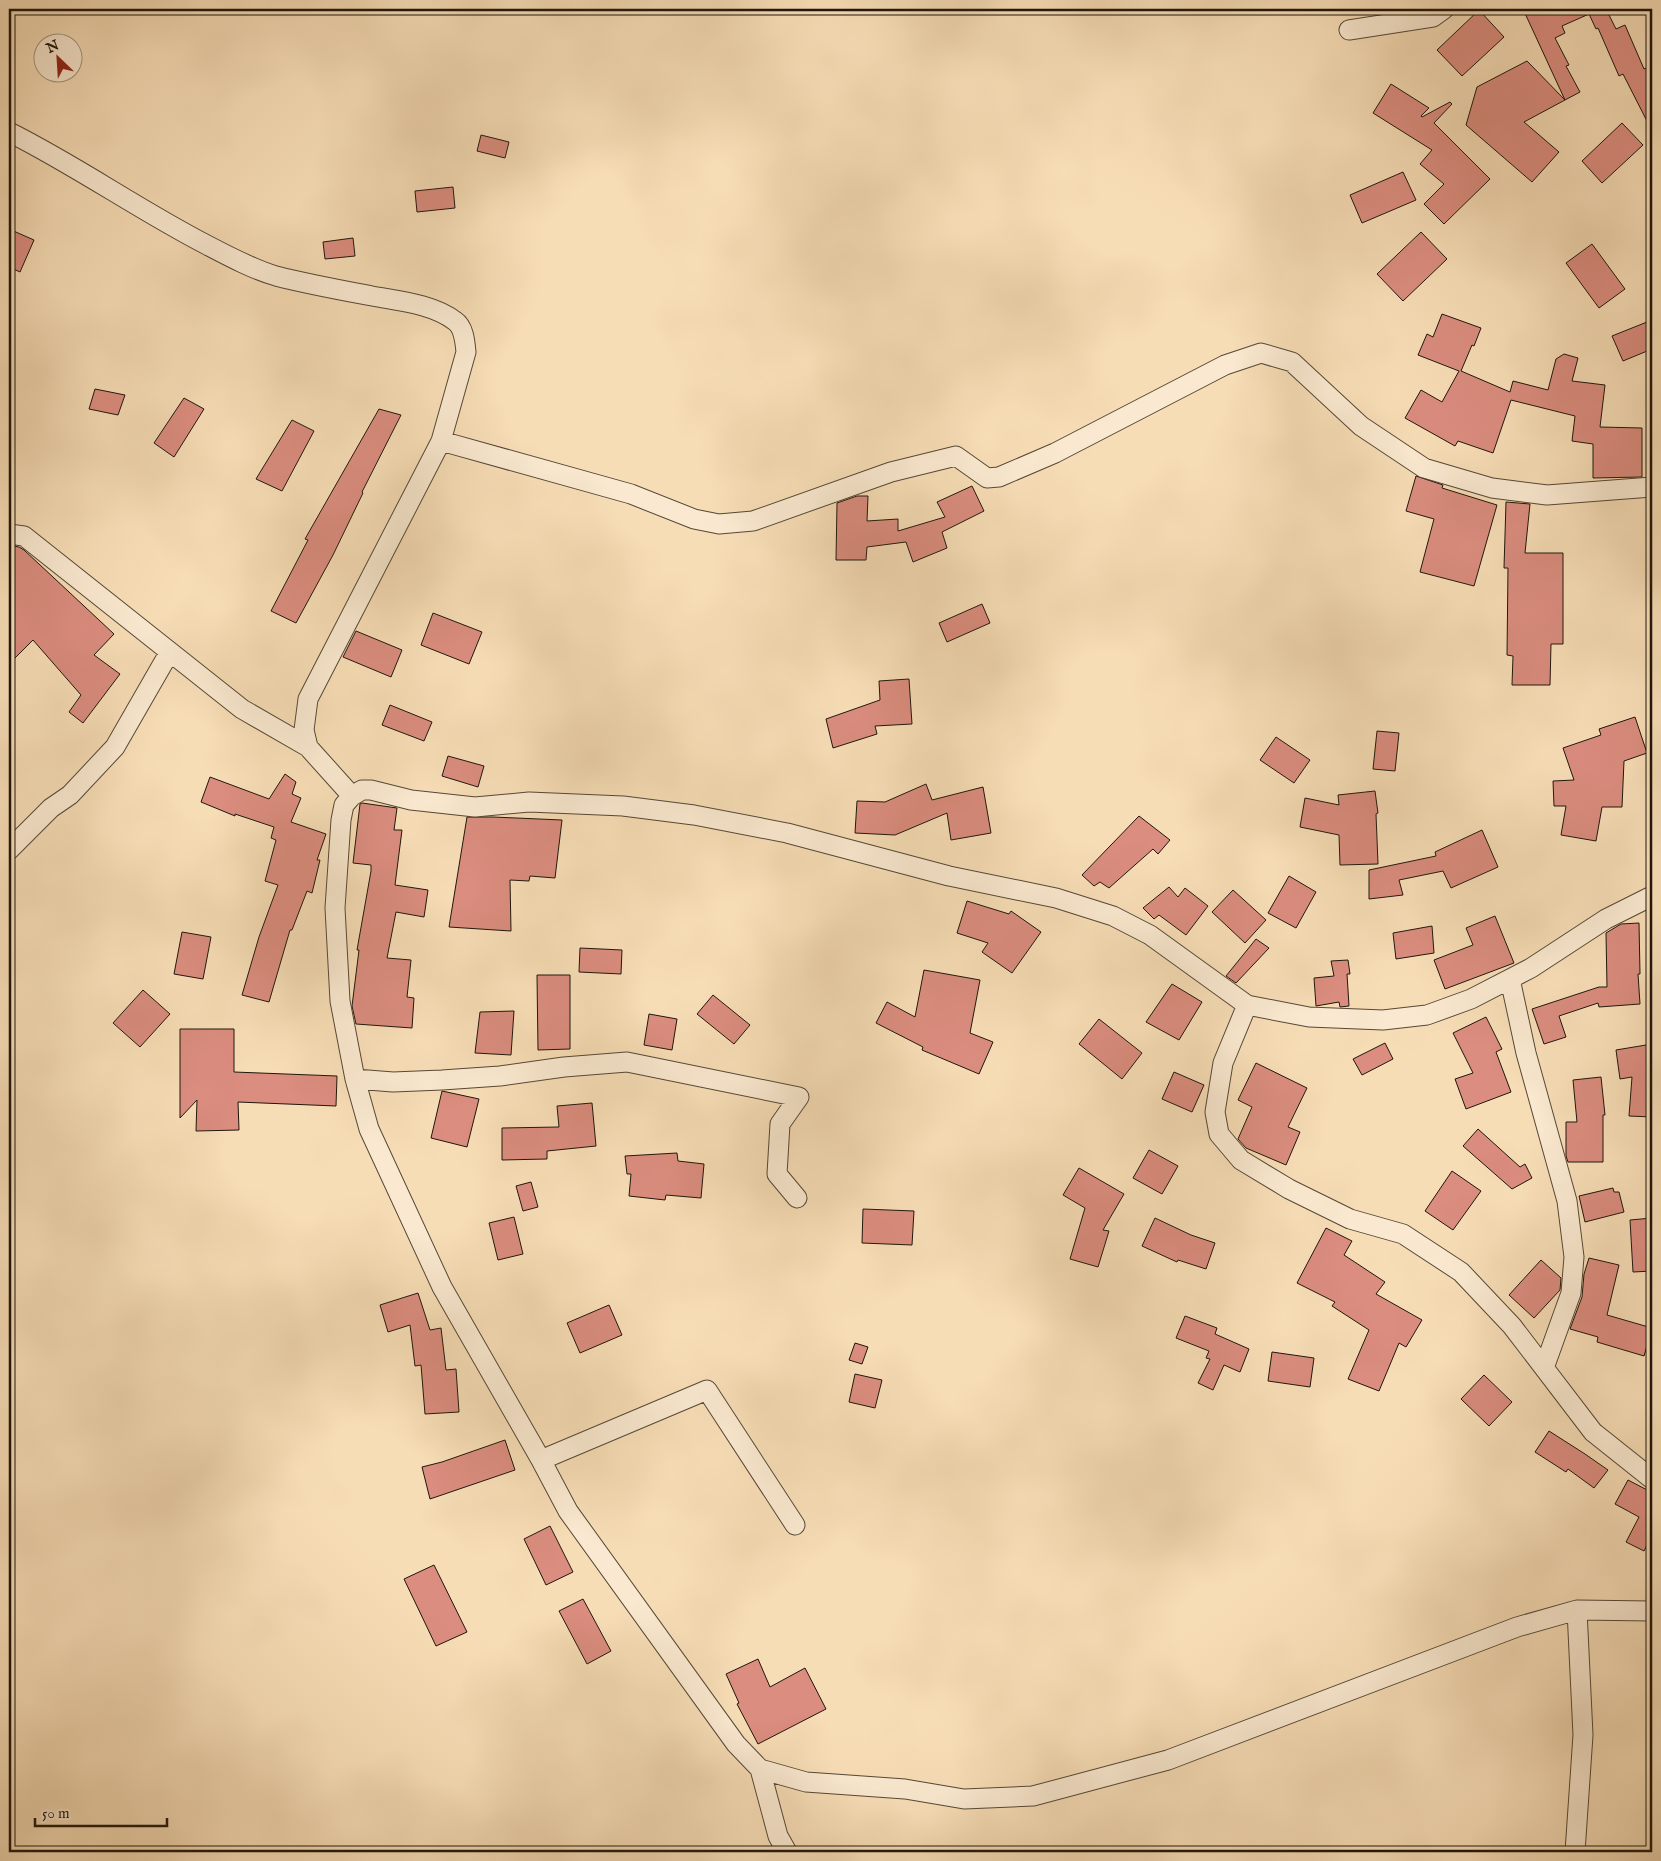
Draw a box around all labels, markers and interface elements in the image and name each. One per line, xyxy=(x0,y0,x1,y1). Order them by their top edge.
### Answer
north arrow xyxy=(32,32,82,82)
text: N xyxy=(43,36,62,58)
scale bar xyxy=(35,1796,168,1828)
text: 50 m xyxy=(42,1804,70,1823)

